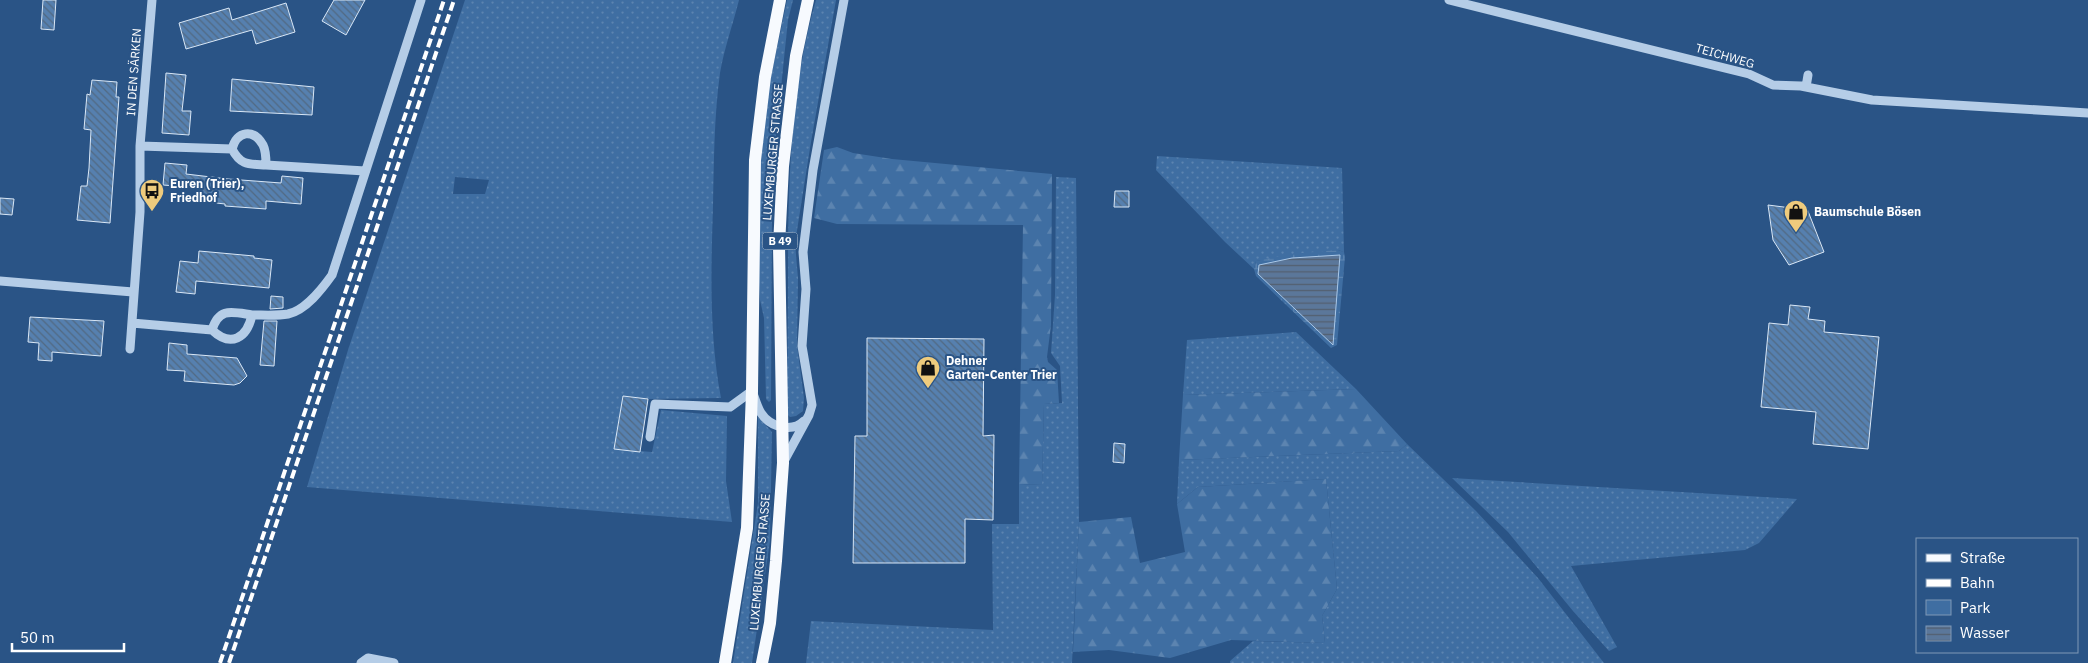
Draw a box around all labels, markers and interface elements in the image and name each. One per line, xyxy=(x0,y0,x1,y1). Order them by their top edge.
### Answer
street label: IN DEN SÄRKEN xyxy=(123,28,144,116)
street label: TEICHWEG xyxy=(1694,40,1756,71)
street label: LUXEMBURGER STRASSE xyxy=(759,83,786,221)
place label: Euren (Trier), Friedhof xyxy=(170,176,244,205)
bus stop icon: Euren (Trier), Friedhof xyxy=(139,178,165,212)
shop icon: Baumschule Bösen xyxy=(1783,199,1809,233)
place label: Baumschule Bösen xyxy=(1814,204,1921,219)
road number: B 49 xyxy=(762,232,798,250)
place label: Dehner Garten-Center Trier xyxy=(946,353,1057,382)
shop icon: Dehner Garten-Center Trier xyxy=(915,355,941,389)
street label: LUXEMBURGER STRASSE xyxy=(746,493,773,631)
legend xyxy=(1916,538,2078,653)
text: Straße xyxy=(1960,548,2005,567)
text: Bahn xyxy=(1960,573,1995,592)
text: Park xyxy=(1960,598,1990,617)
scale bar xyxy=(12,620,125,652)
text: Wasser xyxy=(1960,623,2010,642)
text: 50 m xyxy=(20,628,55,647)

